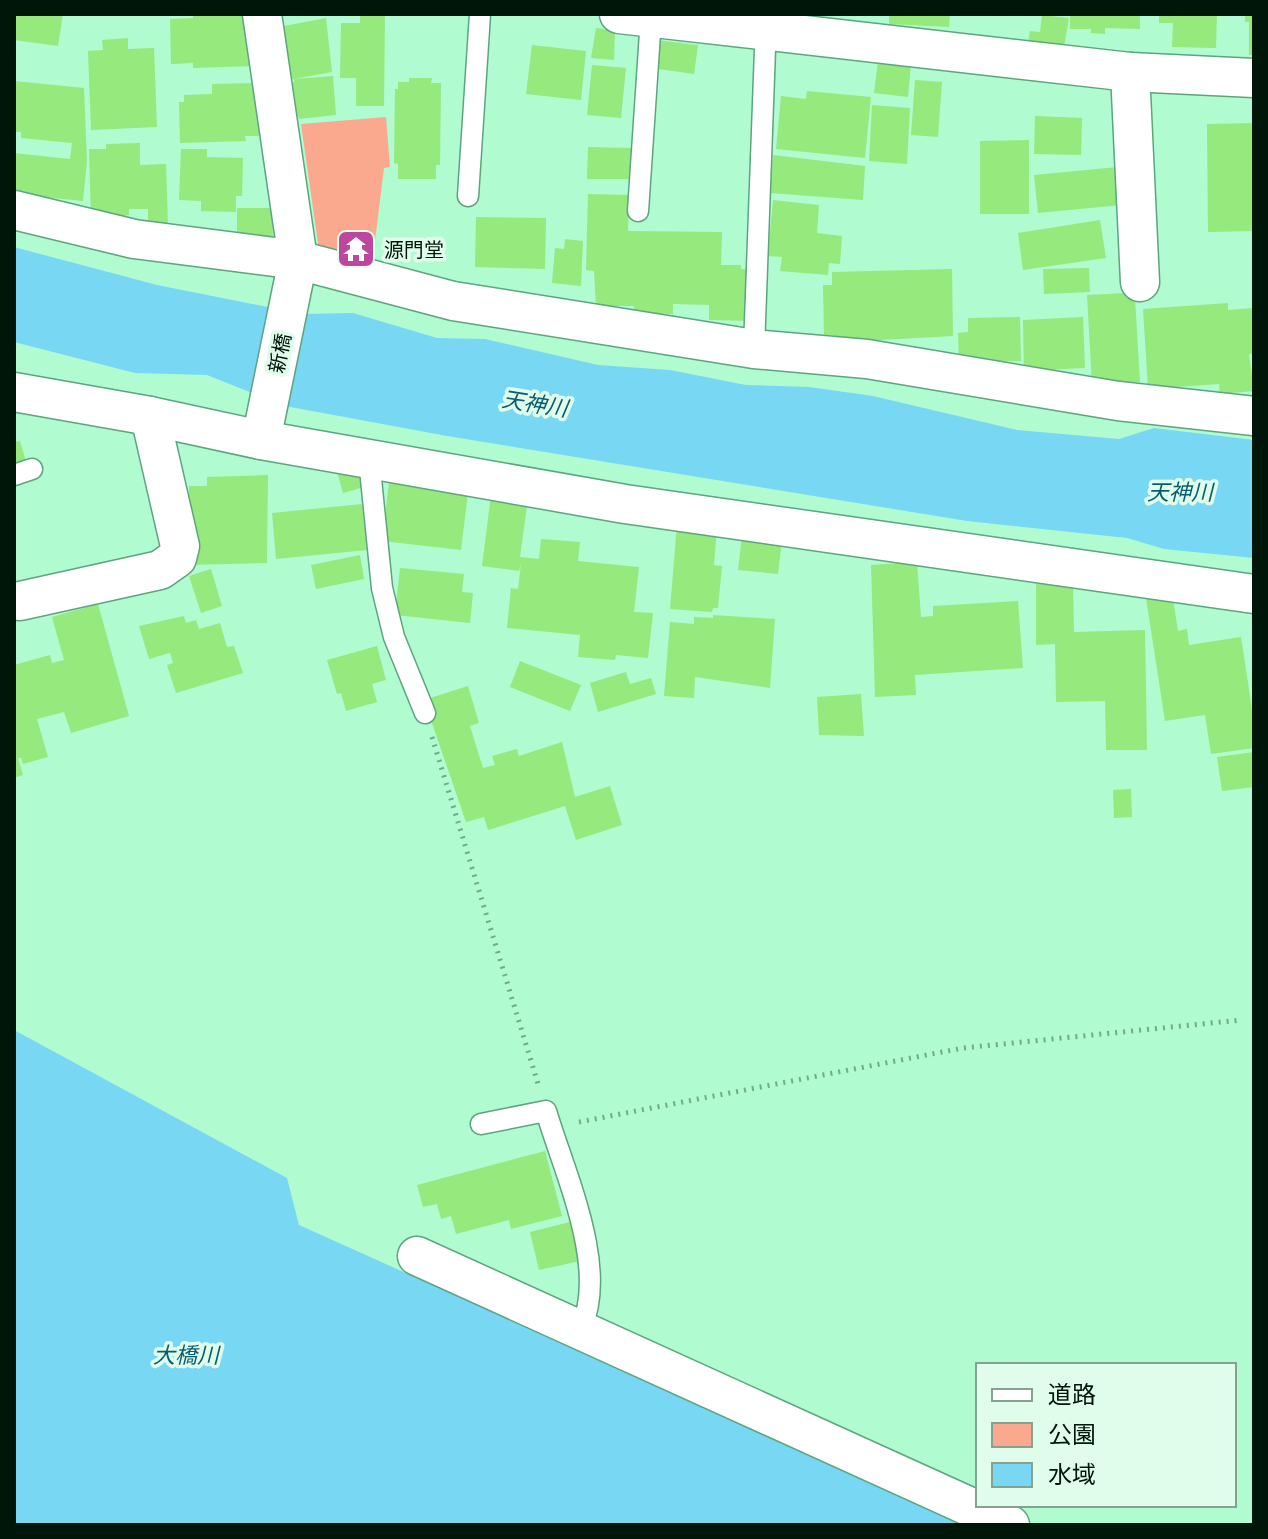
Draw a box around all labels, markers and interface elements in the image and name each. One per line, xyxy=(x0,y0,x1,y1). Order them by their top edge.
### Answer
temple icon: 源門堂 xyxy=(335,228,377,270)
place label: 源門堂 xyxy=(384,237,444,261)
street label: 新橋 xyxy=(263,331,295,375)
water label: 天神川 xyxy=(500,385,572,422)
water label: 天神川 xyxy=(1147,478,1215,505)
water label: 大橋川 xyxy=(153,1341,221,1368)
legend xyxy=(976,1363,1236,1507)
text: 道路 xyxy=(1048,1379,1096,1408)
text: 公園 xyxy=(1048,1419,1096,1448)
text: 水域 xyxy=(1048,1459,1096,1488)

